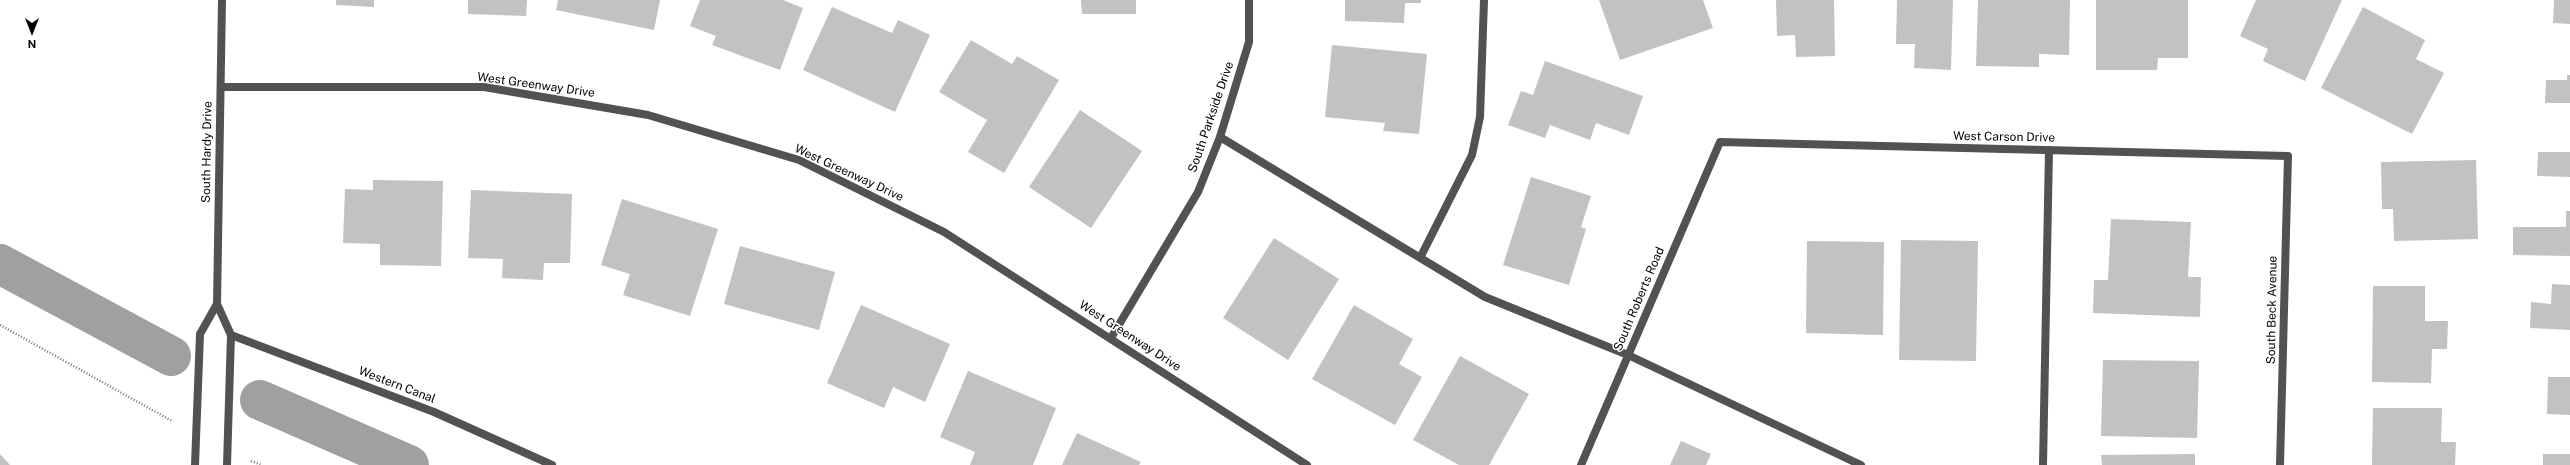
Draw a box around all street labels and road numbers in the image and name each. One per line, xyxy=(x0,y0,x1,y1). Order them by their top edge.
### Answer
street label: South Parkside Drive xyxy=(1185,60,1237,174)
street label: West Greenway Drive xyxy=(476,70,596,100)
street label: South Hardy Drive xyxy=(199,101,215,203)
street label: West Carson Drive xyxy=(1953,129,2055,145)
street label: West Greenway Drive xyxy=(792,141,906,205)
street label: South Roberts Road xyxy=(1611,245,1667,353)
street label: South Beck Avenue xyxy=(2264,256,2280,364)
street label: West Greenway Drive xyxy=(1076,298,1184,374)
street label: Western Canal xyxy=(356,364,438,406)

